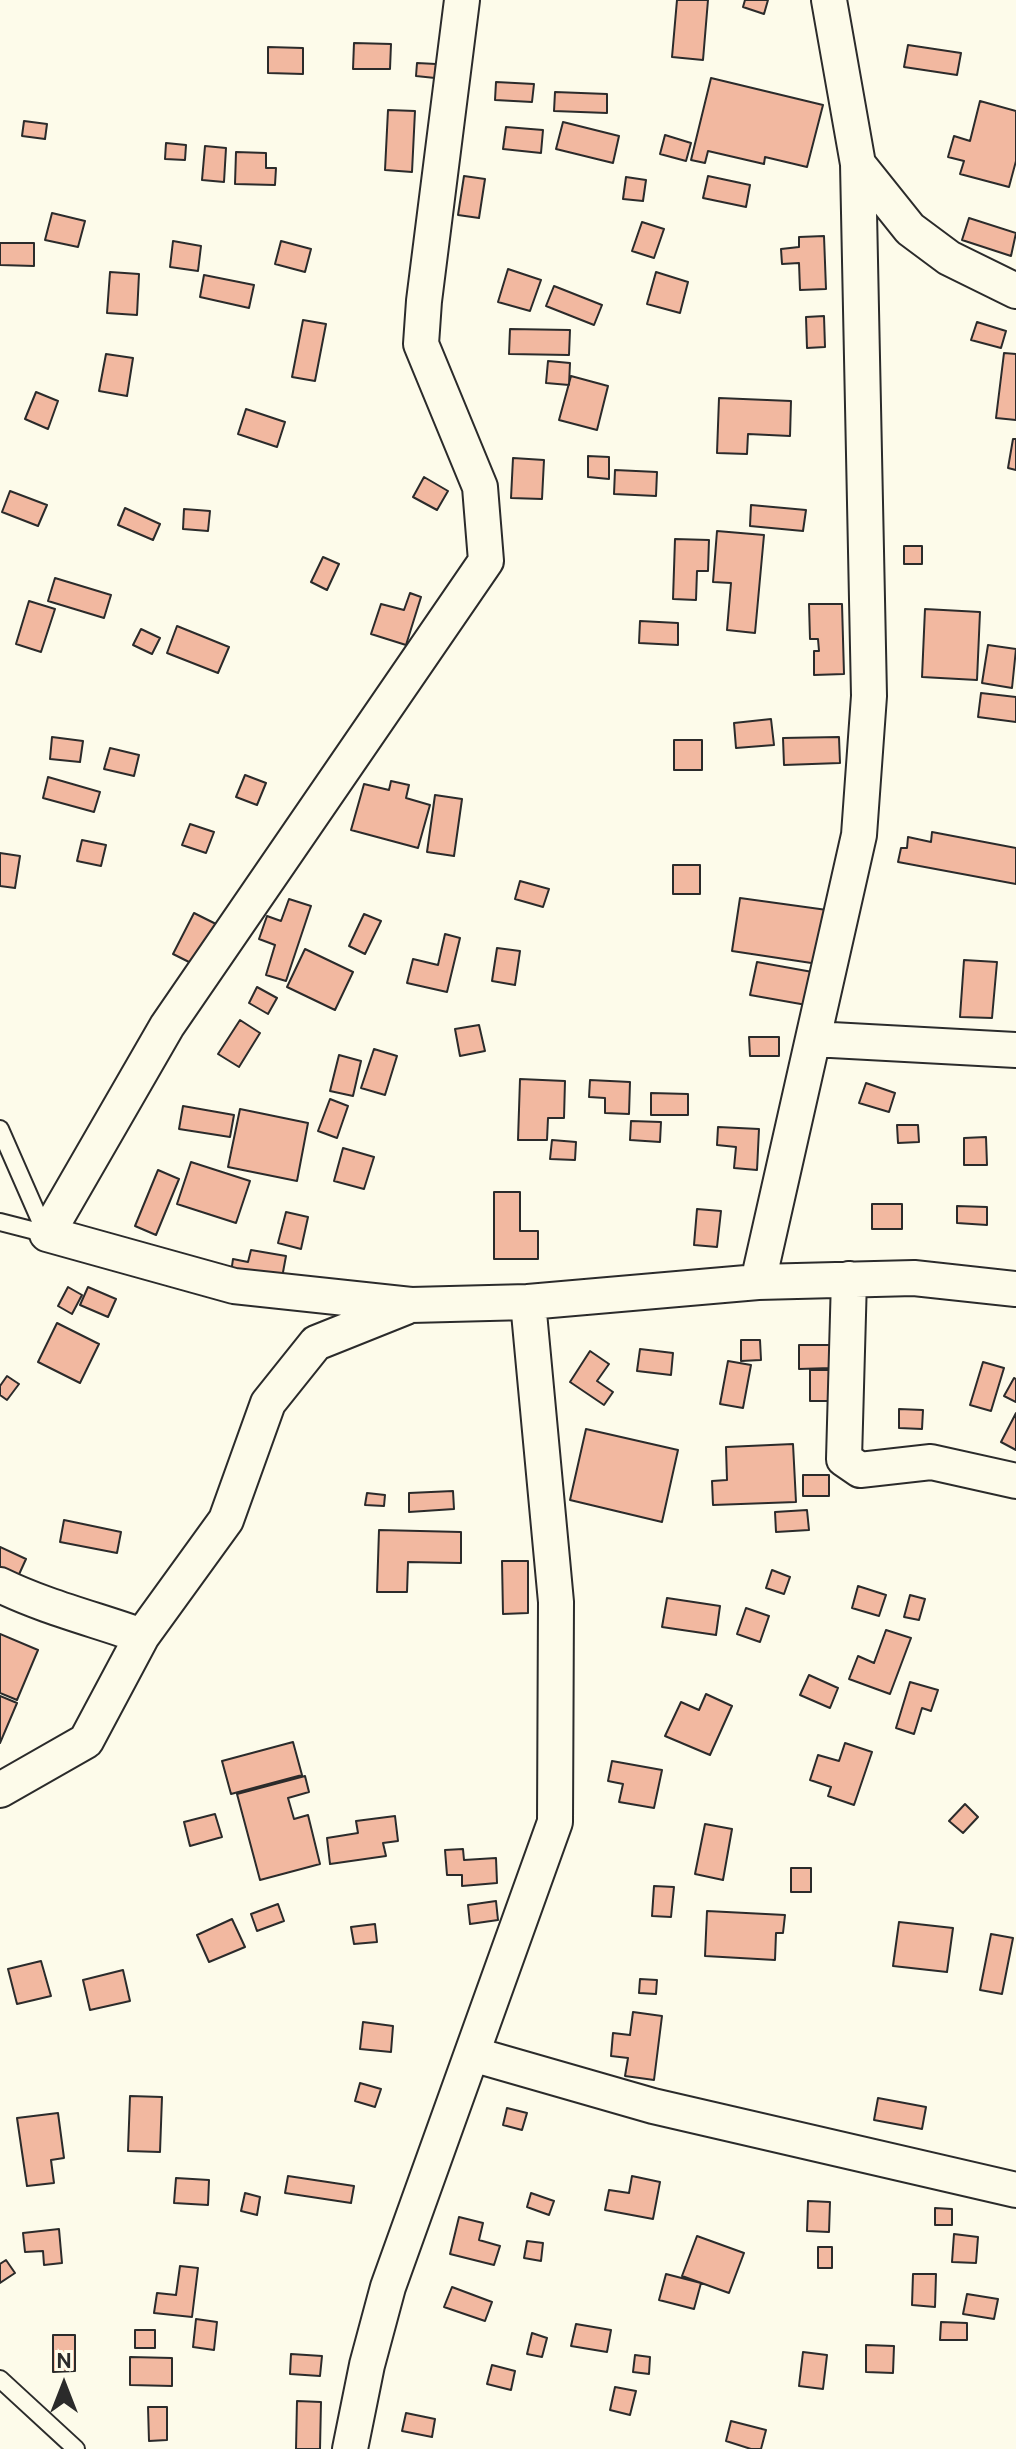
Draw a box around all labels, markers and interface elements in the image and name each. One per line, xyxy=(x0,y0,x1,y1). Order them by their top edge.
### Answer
north arrow xyxy=(24,2345,104,2425)
text: N xyxy=(56,2347,72,2374)

